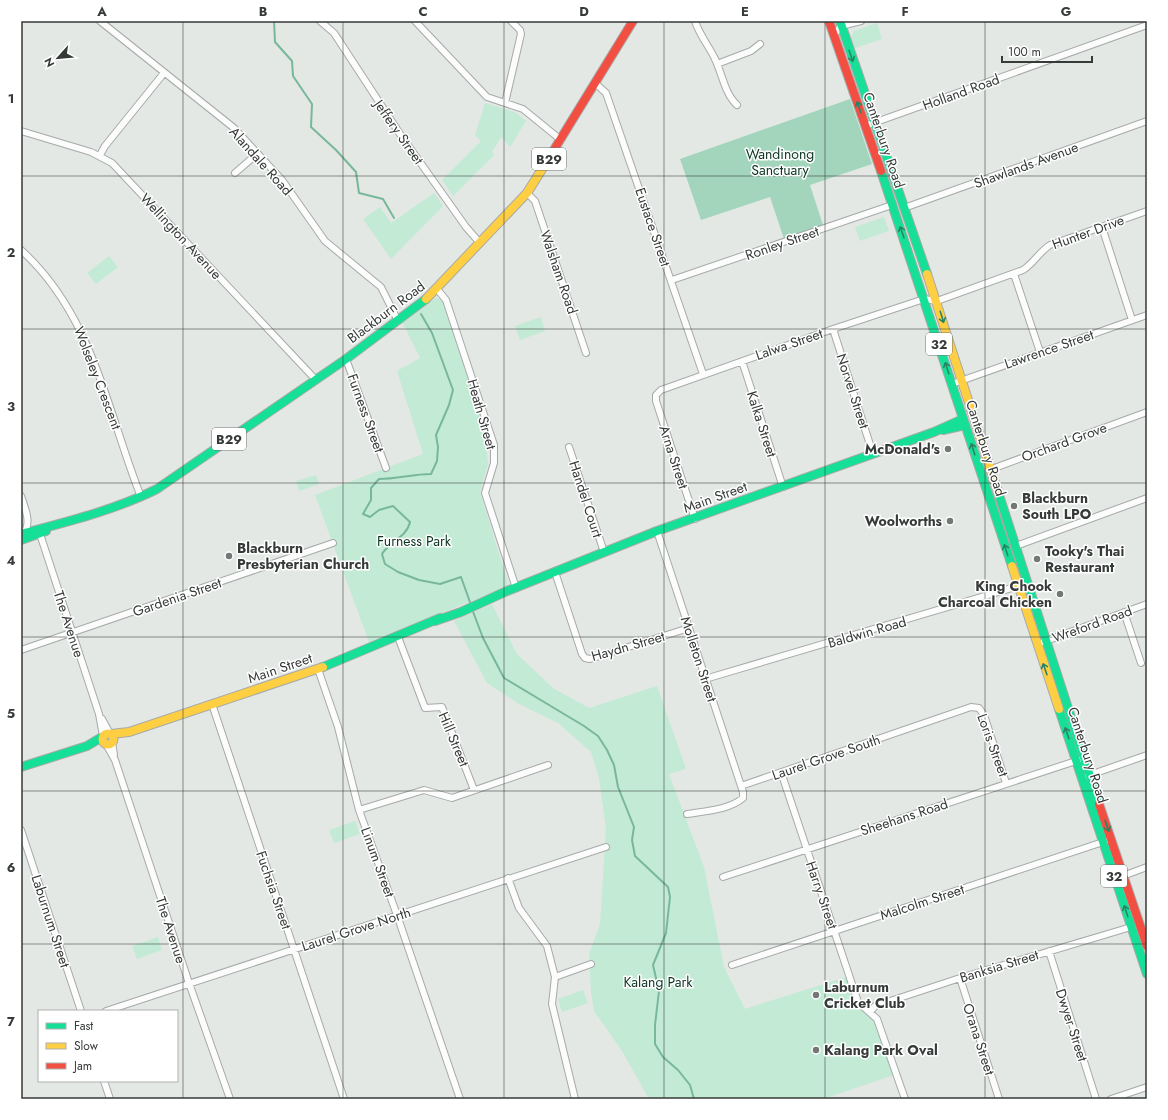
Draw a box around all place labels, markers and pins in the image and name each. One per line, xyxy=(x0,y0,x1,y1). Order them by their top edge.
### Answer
place label: McDonald's xyxy=(865,439,941,459)
marker: McDonald's xyxy=(943,444,953,454)
place label: Blackburn South LPO xyxy=(1022,488,1092,524)
marker: Blackburn South LPO xyxy=(1009,501,1019,511)
place label: Woolworths xyxy=(865,511,943,531)
marker: Woolworths xyxy=(945,516,955,526)
place label: Blackburn Presbyterian Church xyxy=(237,538,369,574)
place label: Tooky's Thai Restaurant xyxy=(1045,541,1124,577)
marker: Blackburn Presbyterian Church xyxy=(224,551,234,561)
marker: Tooky's Thai Restaurant xyxy=(1032,554,1042,564)
place label: King Chook Charcoal Chicken xyxy=(938,576,1052,612)
marker: King Chook Charcoal Chicken xyxy=(1055,589,1065,599)
place label: Laburnum Cricket Club xyxy=(824,977,906,1013)
marker: Laburnum Cricket Club xyxy=(811,990,821,1000)
place label: Kalang Park Oval xyxy=(824,1040,938,1060)
marker: Kalang Park Oval xyxy=(811,1045,821,1055)

